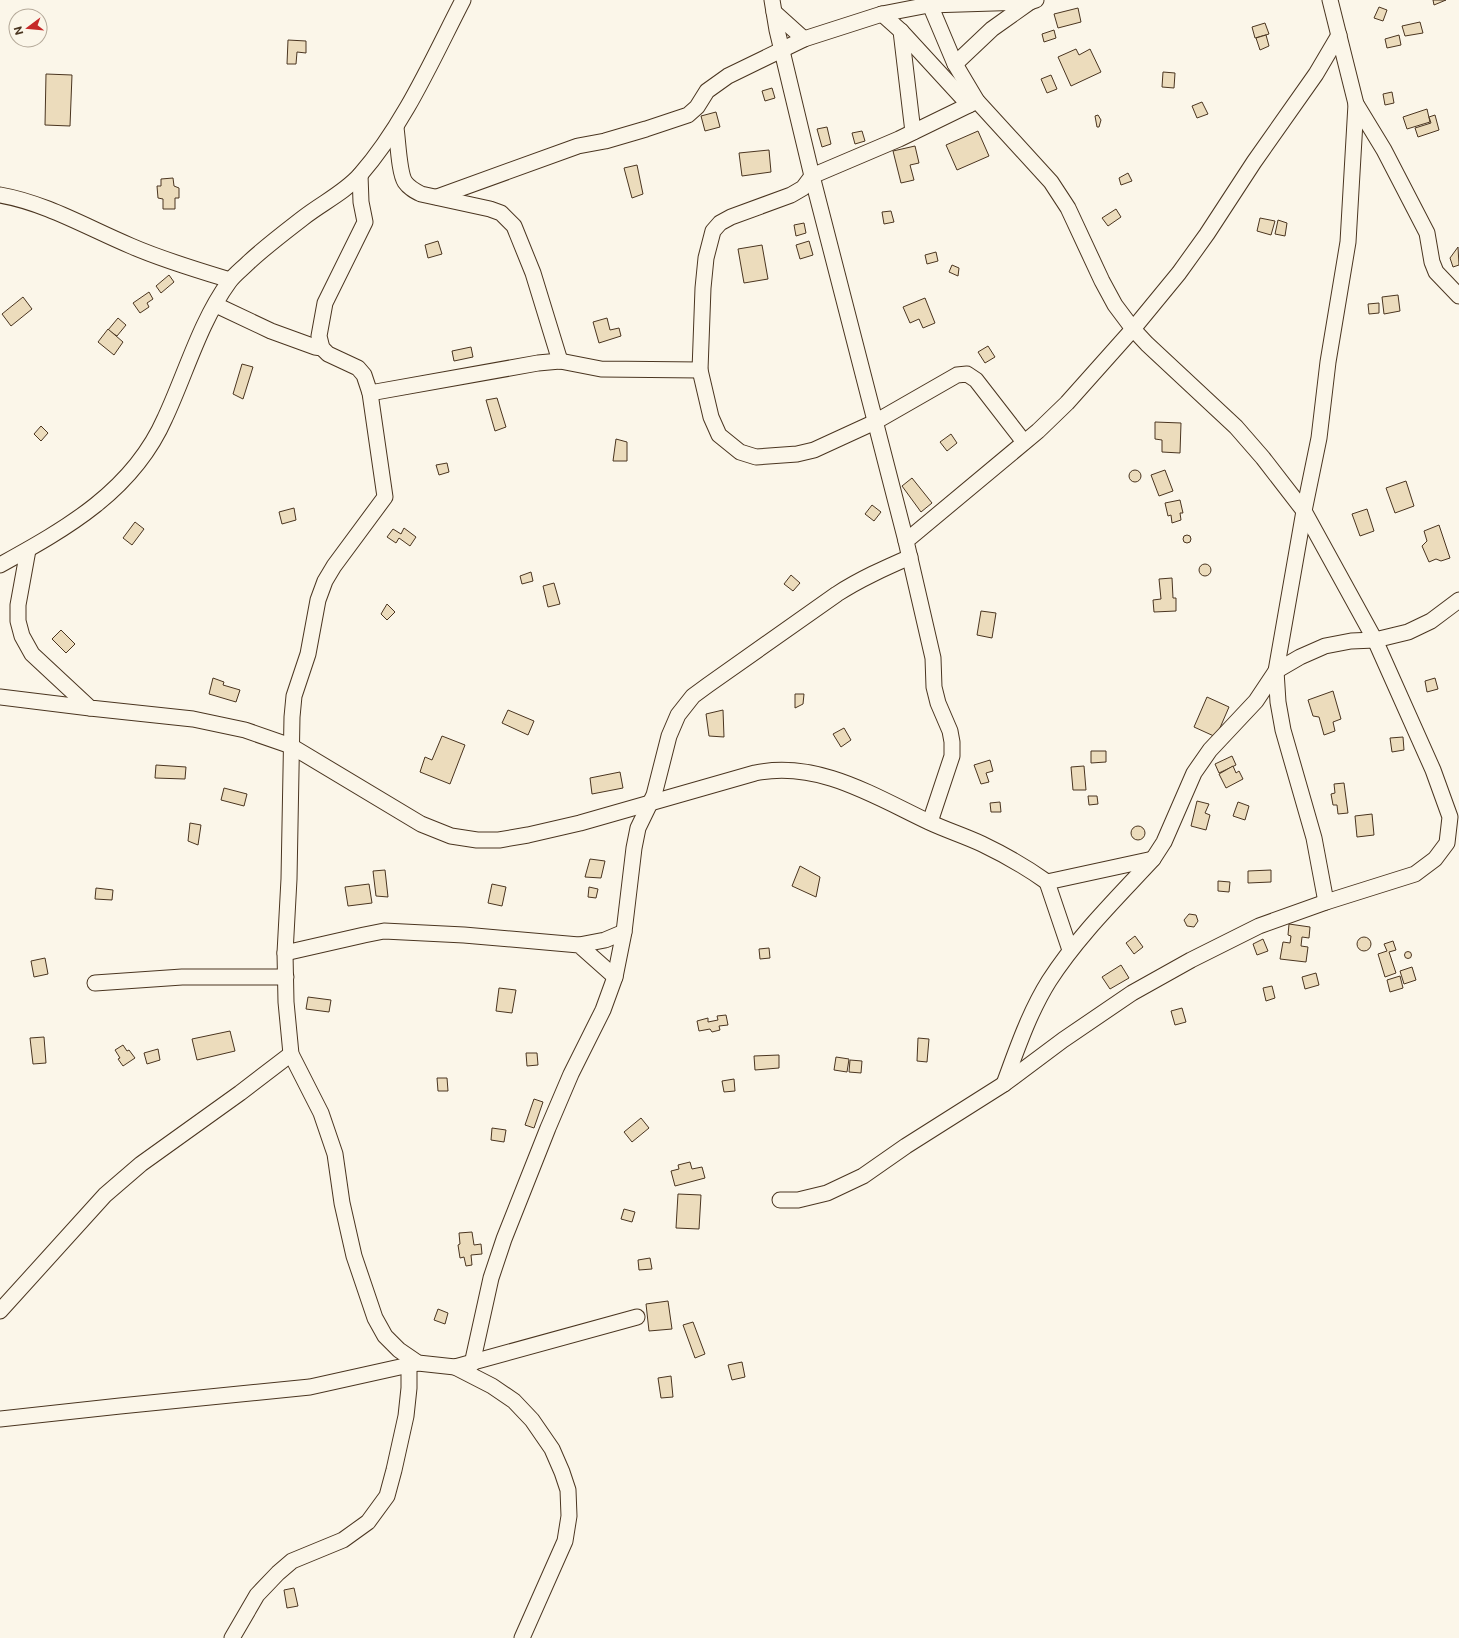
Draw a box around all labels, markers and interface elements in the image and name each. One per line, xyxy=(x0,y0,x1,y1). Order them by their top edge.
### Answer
north arrow xyxy=(8,8,48,48)
text: N xyxy=(11,25,25,37)

